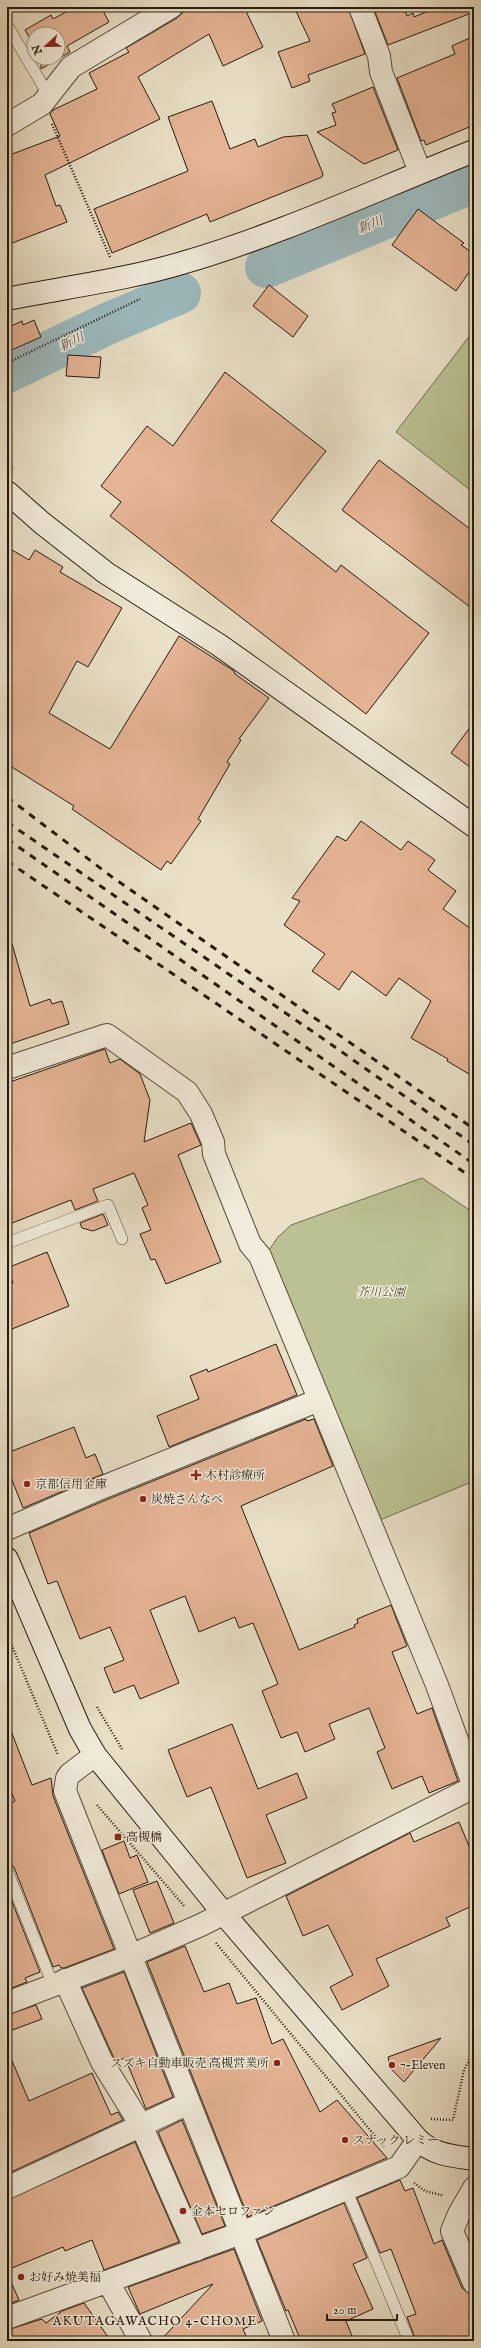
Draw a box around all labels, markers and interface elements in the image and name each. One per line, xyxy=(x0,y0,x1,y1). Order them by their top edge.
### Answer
north arrow xyxy=(26,26,66,66)
text: N xyxy=(29,42,46,57)
water label: 新川 xyxy=(355,212,388,238)
water label: 新川 xyxy=(56,328,89,356)
park label: 芥川公園 xyxy=(357,1285,407,1300)
place label: 木村診療所 xyxy=(205,1468,265,1483)
marker: 木村診療所 xyxy=(190,1469,202,1481)
place label: 京都信用金庫 xyxy=(35,1477,107,1492)
marker: 京都信用金庫 xyxy=(22,1479,32,1489)
place label: 炭焼さんなべ xyxy=(151,1492,223,1507)
marker: 炭焼さんなべ xyxy=(138,1494,148,1504)
place label: 高槻橋 xyxy=(126,1830,162,1845)
marker: 高槻橋 xyxy=(113,1832,123,1842)
place label: スズキ自動車販売 高槻営業所 xyxy=(110,2056,269,2071)
marker: スズキ自動車販売 高槻営業所 xyxy=(272,2058,282,2068)
place label: 7-Eleven xyxy=(400,2058,446,2073)
marker: 7-Eleven xyxy=(387,2060,397,2070)
place label: スナック レミー xyxy=(353,2133,439,2148)
marker: スナック レミー xyxy=(340,2135,350,2145)
place label: 金本セロファン xyxy=(191,2204,275,2219)
marker: 金本セロファン xyxy=(178,2206,188,2216)
place label: お好み焼美福 xyxy=(29,2270,101,2285)
marker: お好み焼美福 xyxy=(16,2272,26,2282)
scale bar xyxy=(327,2296,397,2322)
text: 20 m xyxy=(333,2303,356,2318)
district label: AKUTAGAWACHO 4-CHOME xyxy=(52,2313,257,2330)

